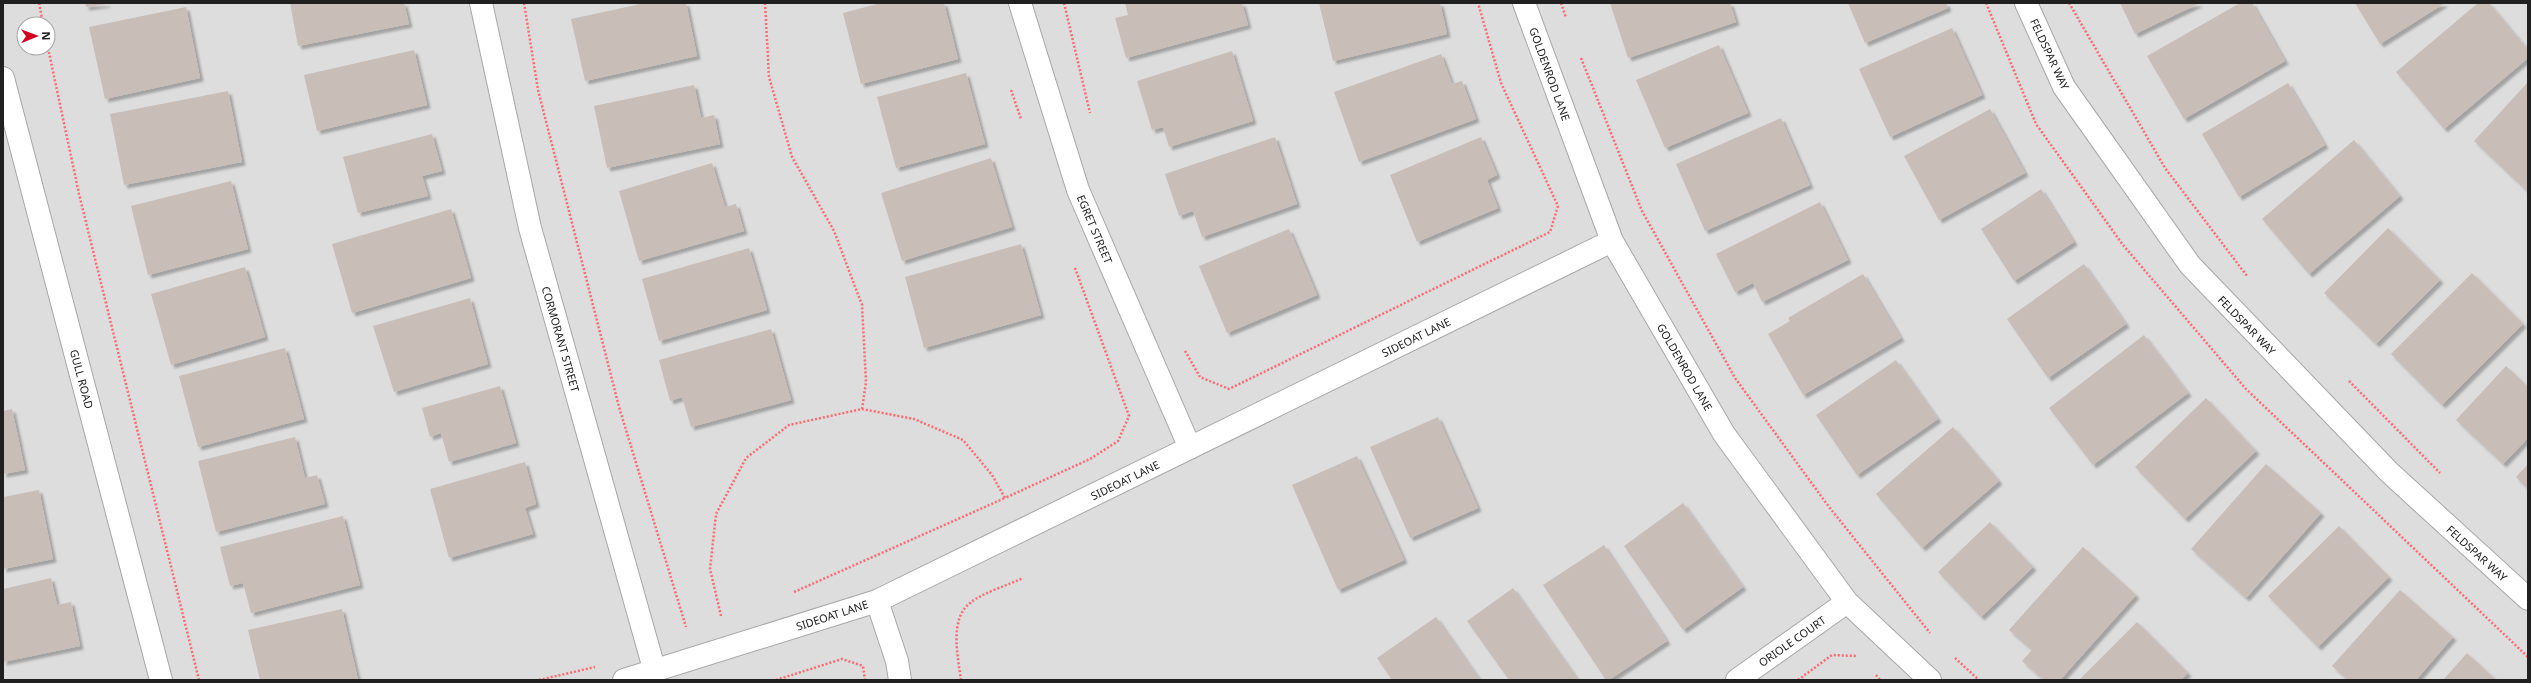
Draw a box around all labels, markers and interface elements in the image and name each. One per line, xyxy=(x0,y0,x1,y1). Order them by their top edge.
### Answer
north arrow xyxy=(16,16,56,56)
street label: FELDSPAR WAY xyxy=(2027,16,2073,93)
street label: GOLDENROD LANE xyxy=(1526,25,1574,123)
text: N xyxy=(39,31,54,40)
street label: EGRET STREET xyxy=(1074,192,1116,266)
street label: CORMORANT STREET xyxy=(539,284,583,394)
street label: FELDSPAR WAY xyxy=(2215,292,2280,358)
street label: SIDEOAT LANE xyxy=(1379,314,1453,360)
street label: GOLDENROD LANE xyxy=(1654,321,1716,413)
street label: GULL ROAD xyxy=(67,348,97,410)
street label: SIDEOAT LANE xyxy=(1088,457,1162,503)
street label: FELDSPAR WAY xyxy=(2443,522,2511,585)
street label: SIDEOAT LANE xyxy=(794,596,870,634)
street label: ORIOLE COURT xyxy=(1755,612,1829,670)

